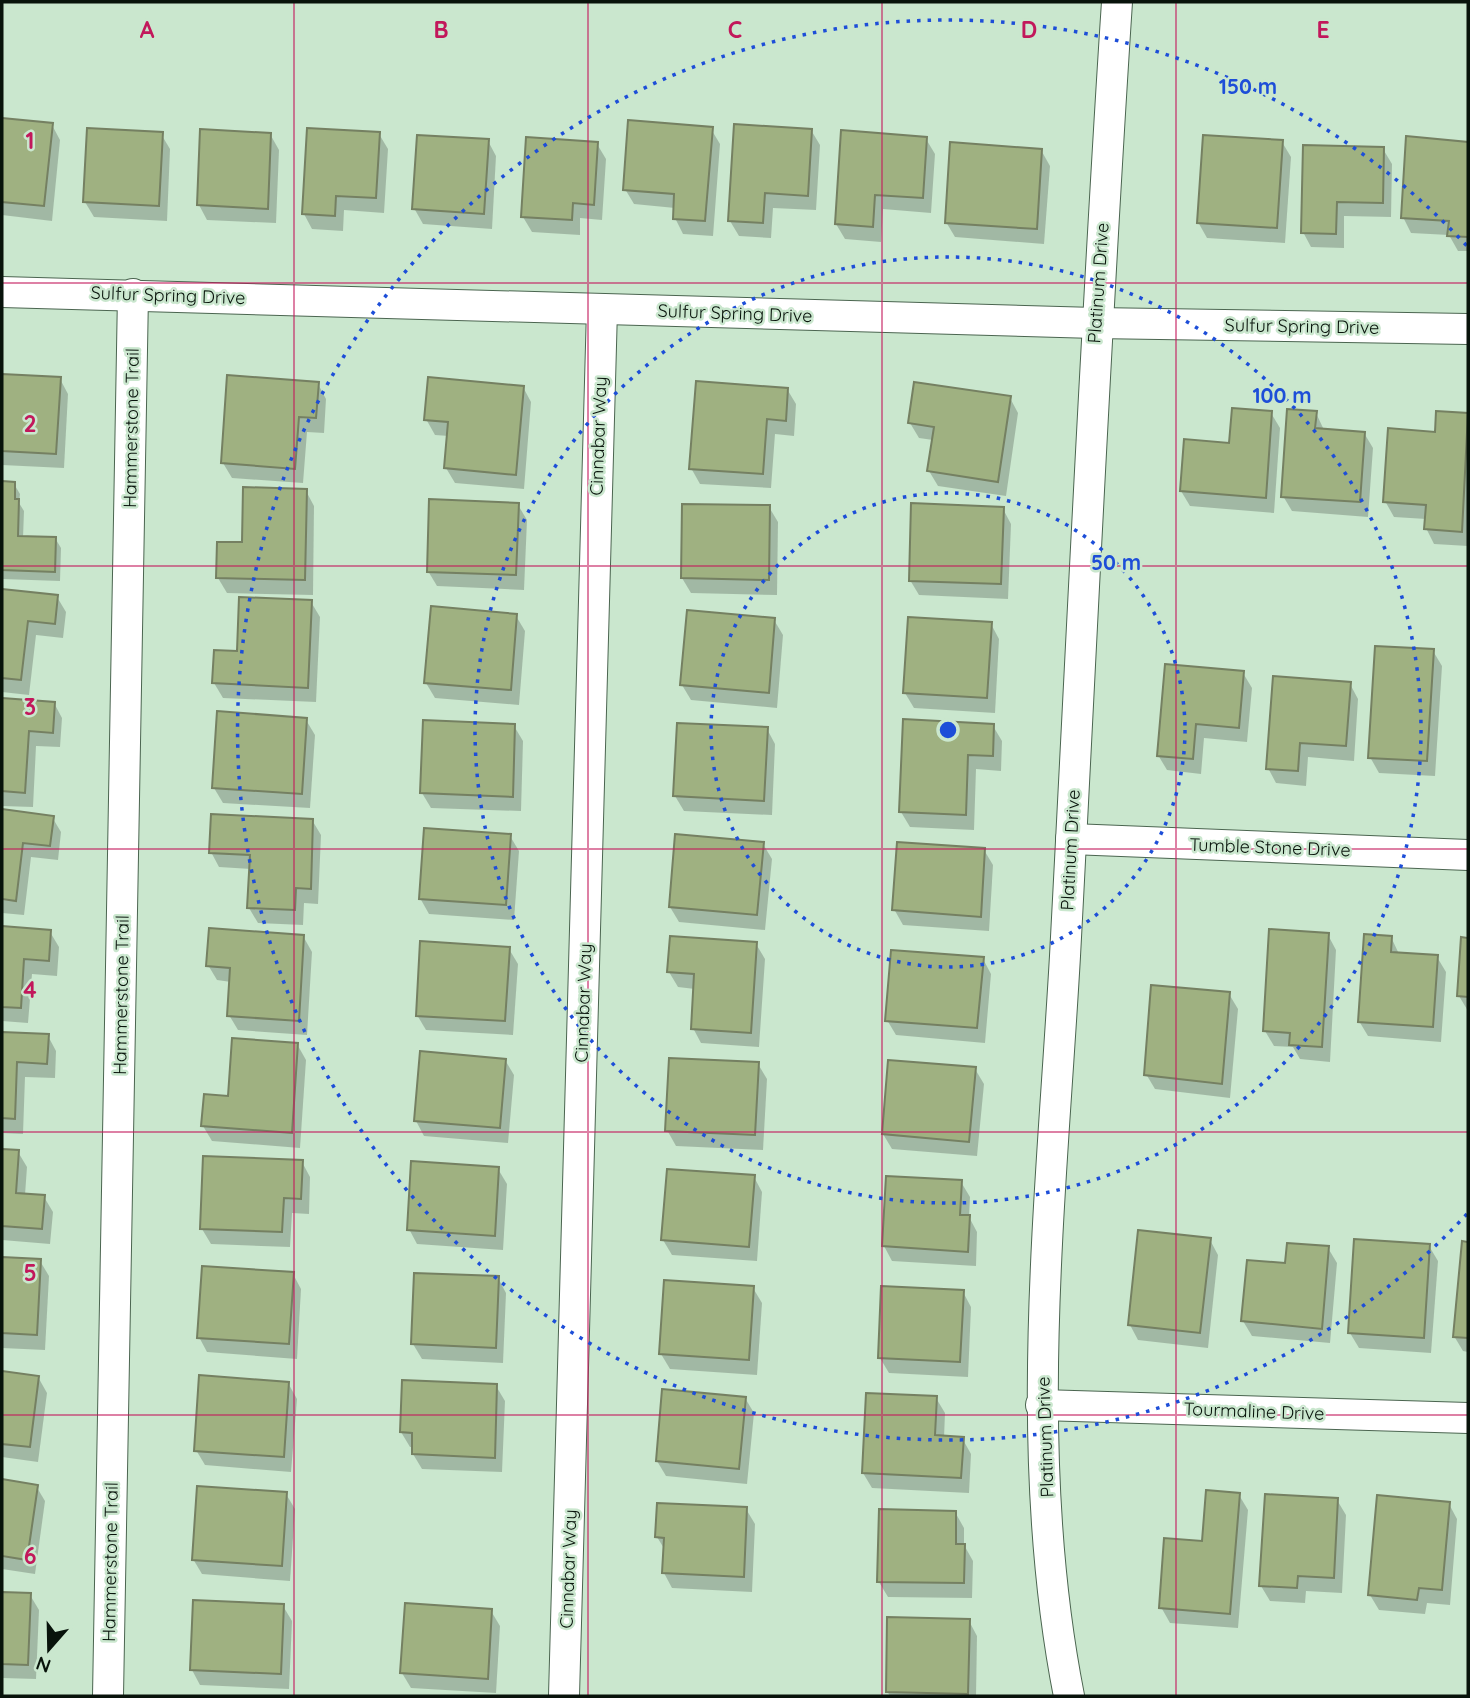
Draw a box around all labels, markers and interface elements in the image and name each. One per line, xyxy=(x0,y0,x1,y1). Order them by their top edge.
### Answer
text: A xyxy=(140,15,155,44)
text: B xyxy=(433,15,449,44)
text: C xyxy=(728,15,742,44)
text: D xyxy=(1021,15,1037,44)
text: E xyxy=(1316,15,1330,44)
text: 150 m xyxy=(1219,73,1277,99)
text: 1 xyxy=(26,126,34,155)
street label: Platinum Drive xyxy=(1082,222,1114,344)
street label: Sulfur Spring Drive xyxy=(90,281,246,309)
street label: Sulfur Spring Drive xyxy=(657,299,813,327)
street label: Sulfur Spring Drive xyxy=(1224,313,1380,339)
street label: Hammerstone Trail xyxy=(118,348,144,508)
street label: Cinnabar Way xyxy=(584,376,612,496)
text: 100 m xyxy=(1252,382,1312,408)
text: 2 xyxy=(23,409,37,438)
text: 50 m xyxy=(1091,549,1141,575)
text: 3 xyxy=(24,692,36,721)
centre of rings xyxy=(936,718,960,742)
street label: Platinum Drive xyxy=(1055,789,1085,911)
street label: Tumble Stone Drive xyxy=(1189,833,1351,861)
street label: Hammerstone Trail xyxy=(108,915,134,1075)
street label: Cinnabar Way xyxy=(569,943,597,1063)
text: 4 xyxy=(23,975,37,1004)
text: 5 xyxy=(23,1258,37,1287)
street label: Platinum Drive xyxy=(1031,1376,1059,1498)
street label: Tourmaline Drive xyxy=(1183,1397,1325,1425)
street label: Hammerstone Trail xyxy=(97,1482,123,1642)
street label: Cinnabar Way xyxy=(554,1509,582,1629)
text: 6 xyxy=(24,1541,36,1570)
north arrow xyxy=(14,1614,84,1684)
text: N xyxy=(33,1651,54,1679)

